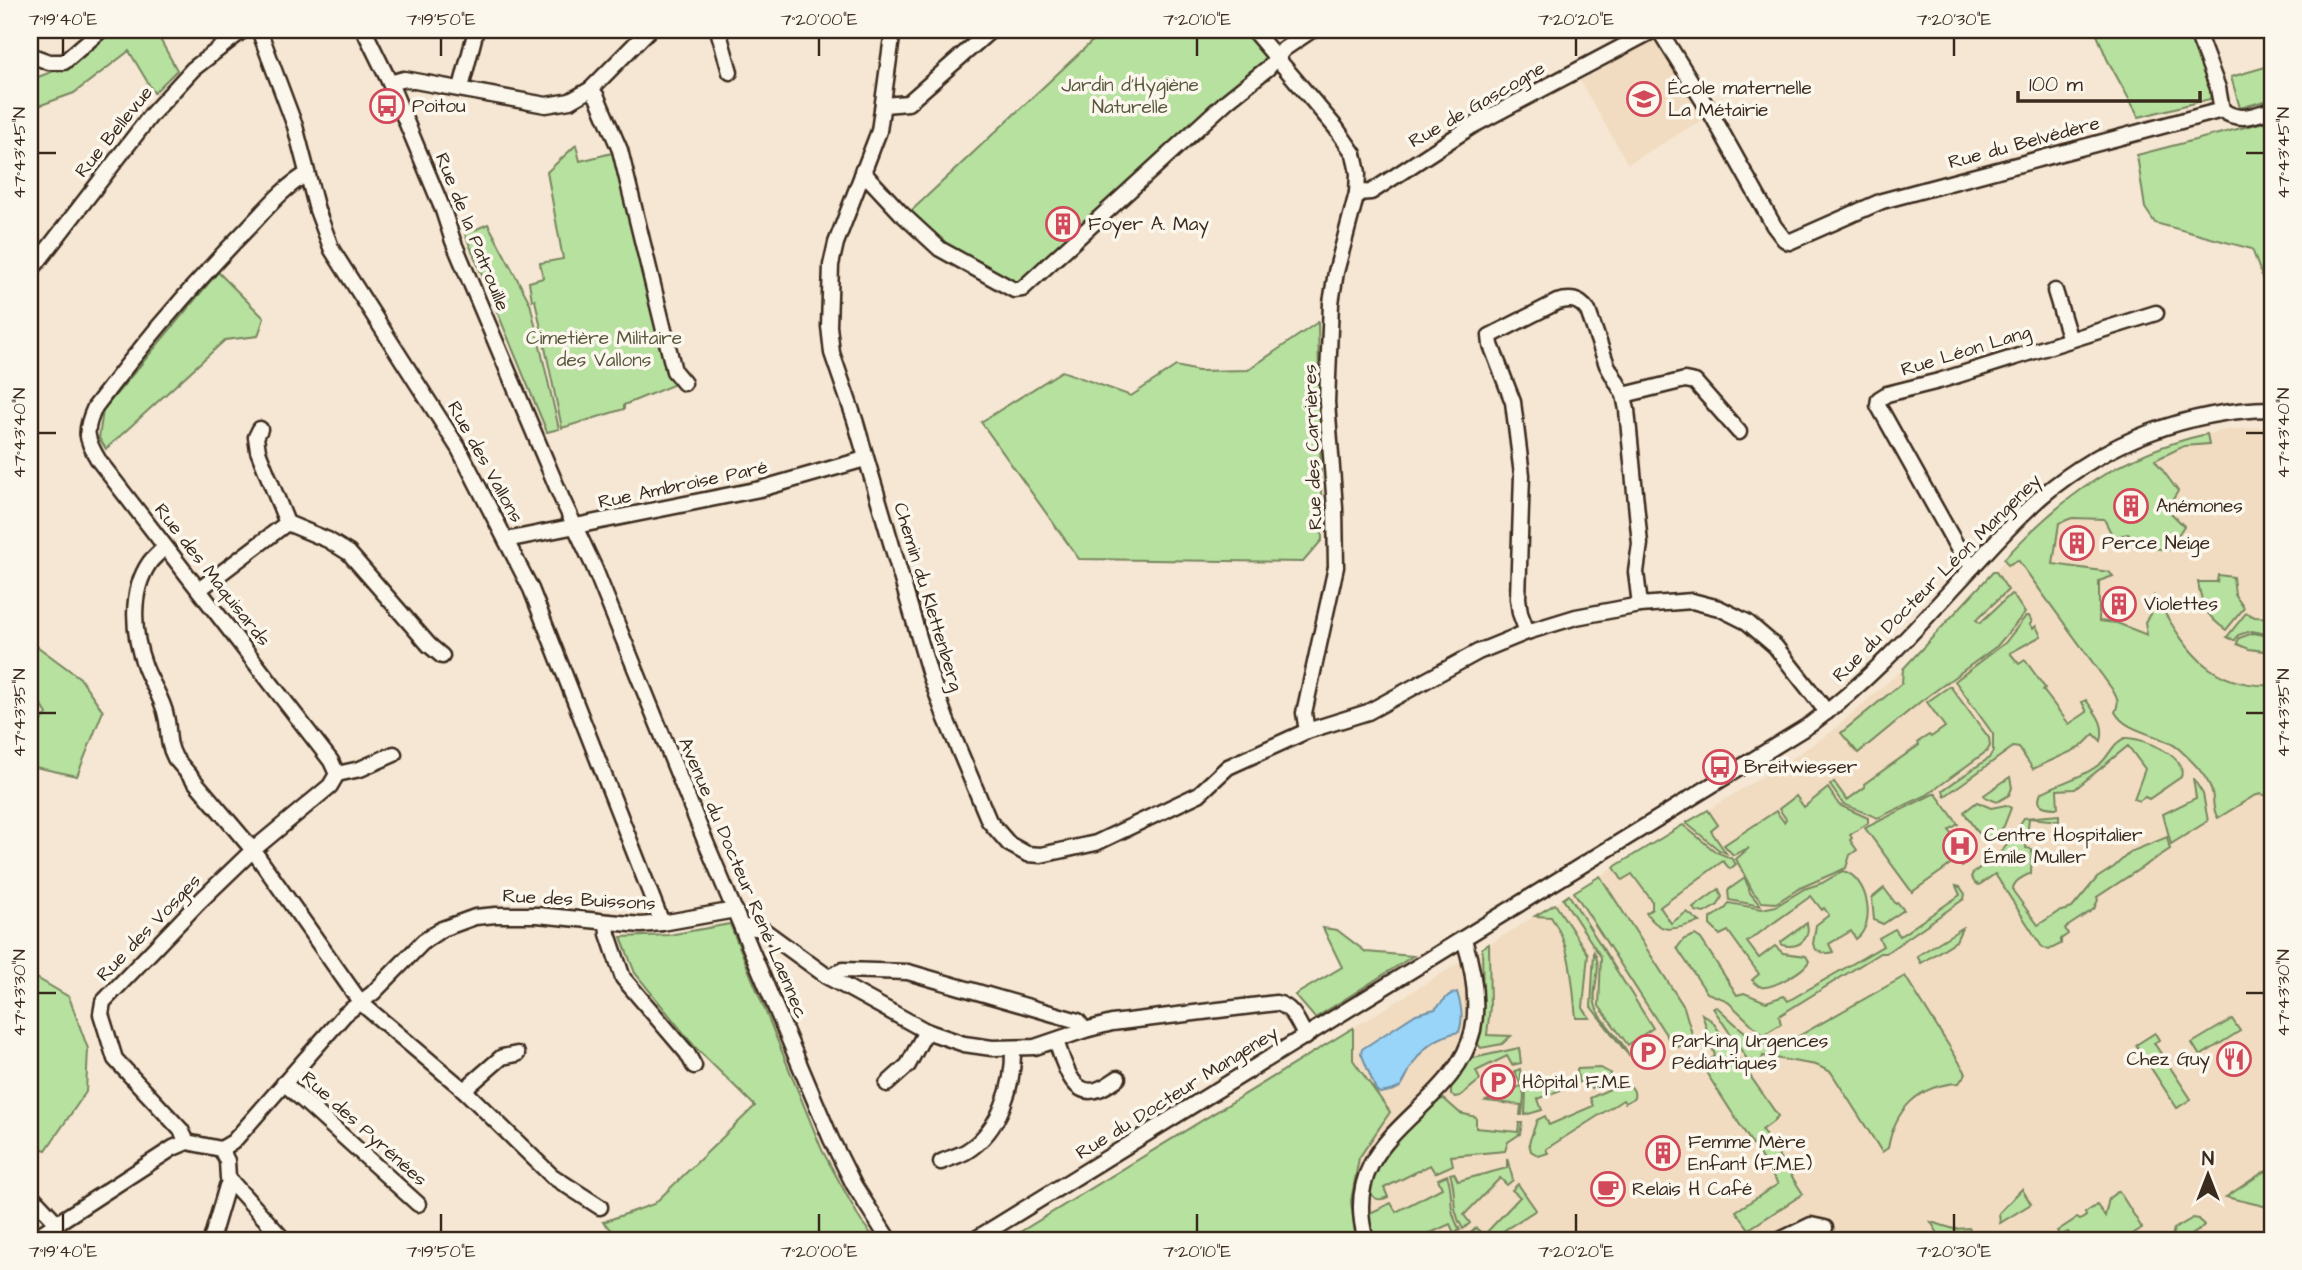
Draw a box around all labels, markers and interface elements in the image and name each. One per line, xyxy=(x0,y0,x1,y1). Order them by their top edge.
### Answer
text: 7°19'40"E xyxy=(28,7,98,32)
text: 7°19'50"E xyxy=(406,7,476,32)
text: 7°20'00"E xyxy=(780,7,858,32)
text: 7°20'10"E xyxy=(1163,7,1231,32)
text: 7°20'20"E xyxy=(1538,7,1614,32)
text: 7°20'30"E xyxy=(1916,7,1992,32)
street label: Rue de Gascogne xyxy=(1404,55,1551,156)
scale bar xyxy=(2018,60,2200,104)
text: 100 m xyxy=(2029,70,2084,99)
park label: Jardin d'Hygiène Naturelle xyxy=(1061,72,1199,121)
place label: École maternelle La Métairie xyxy=(1668,75,1812,124)
street label: Rue Bellevue xyxy=(69,80,159,184)
school or university icon: École maternelle La Métairie xyxy=(1625,80,1663,118)
bus stop icon: Poitou xyxy=(368,87,406,125)
place label: Poitou xyxy=(412,93,466,120)
text: 47°43'45"N xyxy=(7,107,32,199)
text: 47°43'45"N xyxy=(2271,107,2296,199)
street label: Rue du Belvédère xyxy=(1945,110,2103,176)
street label: Rue de la Patrouille xyxy=(428,149,516,315)
building icon: Foyer A. May xyxy=(1044,205,1082,243)
place label: Foyer A. May xyxy=(1088,211,1209,239)
street label: Rue Léon Lang xyxy=(1898,318,2035,385)
park label: Cimetière Militaire des Vallons xyxy=(526,325,682,374)
street label: Rue des Carrières xyxy=(1297,364,1329,530)
text: 47°43'40"N xyxy=(7,388,32,478)
text: 47°43'40"N xyxy=(2271,388,2296,478)
street label: Rue des Vallons xyxy=(440,396,530,528)
street label: Rue Ambroise Paré xyxy=(596,454,770,516)
street label: Rue du Docteur Léon Mangeney xyxy=(1827,467,2048,689)
building icon: Anémones xyxy=(2112,487,2150,525)
place label: Anémones xyxy=(2156,493,2243,520)
street label: Rue des Maquisards xyxy=(148,498,276,652)
street label: Chemin du Klettenberg xyxy=(885,499,970,695)
building icon: Perce Neige xyxy=(2058,524,2096,562)
place label: Perce Neige xyxy=(2102,530,2210,558)
building icon: Violettes xyxy=(2100,585,2138,623)
place label: Violettes xyxy=(2144,591,2218,618)
text: 47°43'35"N xyxy=(7,668,32,758)
text: 47°43'35"N xyxy=(2271,668,2296,758)
street label: Avenue du Docteur René Laennec xyxy=(671,733,815,1023)
bus stop icon: Breitwiesser xyxy=(1701,748,1739,786)
place label: Breitwiesser xyxy=(1744,754,1858,781)
place label: Centre Hospitalier Émile Muller xyxy=(1984,822,2143,871)
hospital icon: Centre Hospitalier Émile Muller xyxy=(1941,827,1979,865)
street label: Rue des Vosges xyxy=(91,868,208,988)
street label: Rue des Buissons xyxy=(502,883,656,917)
text: 47°43'30"N xyxy=(7,949,32,1037)
text: 47°43'30"N xyxy=(2271,949,2296,1037)
street label: Rue du Docteur Mangeney xyxy=(1071,1019,1284,1167)
place label: Parking Urgences Pédiatriques xyxy=(1672,1028,1828,1077)
parking icon: Parking Urgences Pédiatriques xyxy=(1629,1033,1667,1071)
restaurant icon: Chez Guy xyxy=(2215,1040,2253,1078)
place label: Chez Guy xyxy=(2127,1046,2211,1074)
parking icon: Hôpital F.M.E xyxy=(1479,1063,1517,1101)
street label: Rue des Pyrénées xyxy=(294,1065,433,1194)
place label: Hôpital F.M.E xyxy=(1522,1069,1631,1096)
place label: Femme Mère Enfant (F.M.E) xyxy=(1688,1129,1813,1178)
building icon: Femme Mère Enfant (F.M.E) xyxy=(1644,1134,1682,1172)
north arrow xyxy=(2172,1140,2242,1210)
text: N xyxy=(2202,1146,2214,1173)
cafe icon: Relais H Café xyxy=(1589,1170,1627,1208)
place label: Relais H Café xyxy=(1632,1176,1752,1203)
text: 7°19'40"E xyxy=(28,1239,98,1264)
text: 7°19'50"E xyxy=(406,1239,476,1264)
text: 7°20'00"E xyxy=(780,1239,858,1264)
text: 7°20'10"E xyxy=(1163,1239,1231,1264)
text: 7°20'20"E xyxy=(1538,1239,1614,1264)
text: 7°20'30"E xyxy=(1916,1239,1992,1264)

